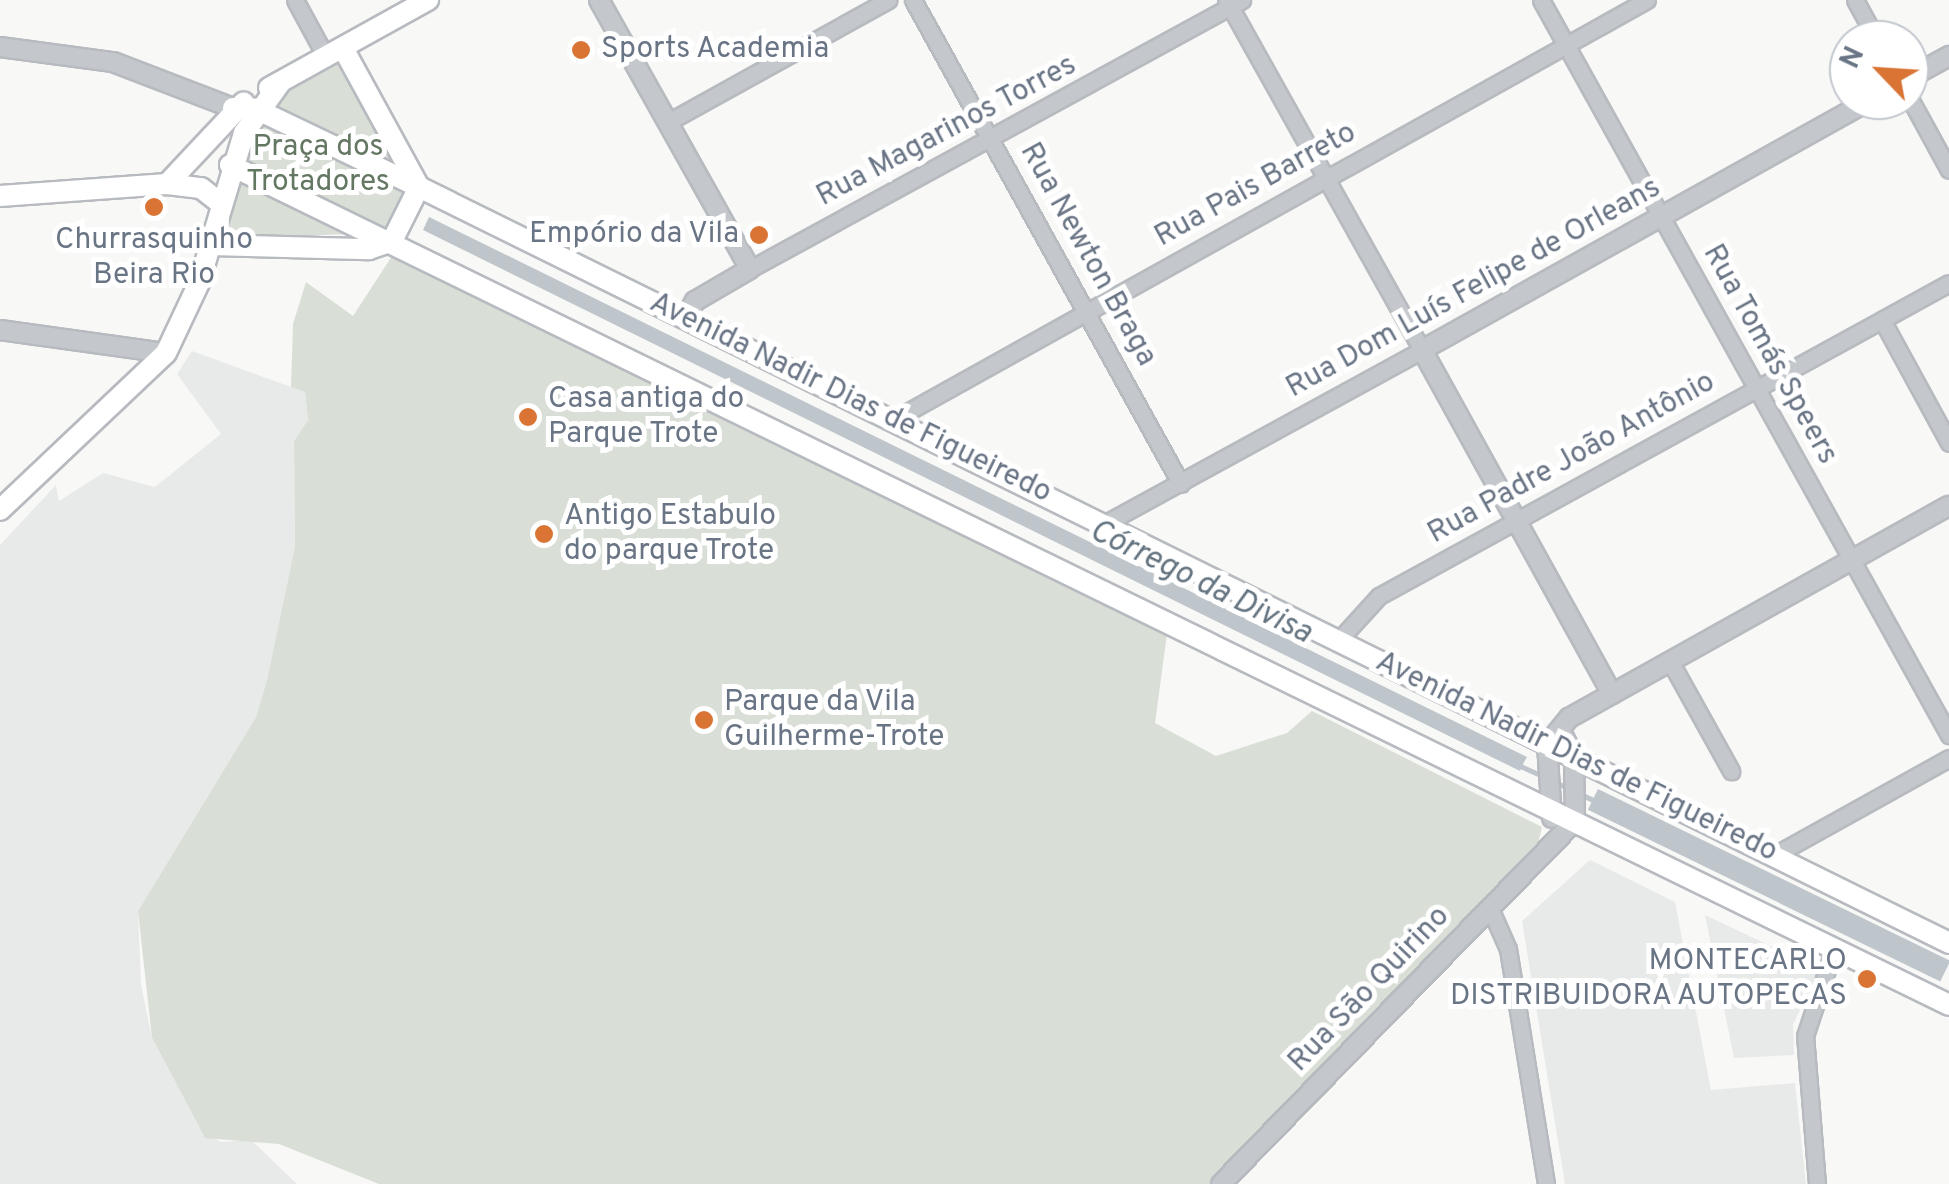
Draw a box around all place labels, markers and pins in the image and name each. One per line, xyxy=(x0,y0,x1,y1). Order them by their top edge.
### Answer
place label: Sports Academia xyxy=(601,32,830,68)
marker: Sports Academia xyxy=(570,39,592,61)
marker: Churrasquinho Beira Rio xyxy=(143,196,165,218)
place label: Empório da Vila xyxy=(528,217,739,253)
place label: Churrasquinho Beira Rio xyxy=(55,223,253,294)
marker: Empório da Vila xyxy=(748,224,770,246)
place label: Casa antiga do Parque Trote xyxy=(548,382,744,452)
marker: Casa antiga do Parque Trote xyxy=(517,406,539,428)
place label: Antigo Estabulo do parque Trote xyxy=(564,499,776,570)
marker: Antigo Estabulo do parque Trote xyxy=(533,523,555,545)
place label: Parque da Vila Guilherme-Trote xyxy=(724,685,944,756)
marker: Parque da Vila Guilherme-Trote xyxy=(693,709,715,731)
place label: MONTECARLO DISTRIBUIDORA AUTOPECAS xyxy=(1448,944,1847,1014)
marker: MONTECARLO DISTRIBUIDORA AUTOPECAS xyxy=(1856,968,1878,990)

